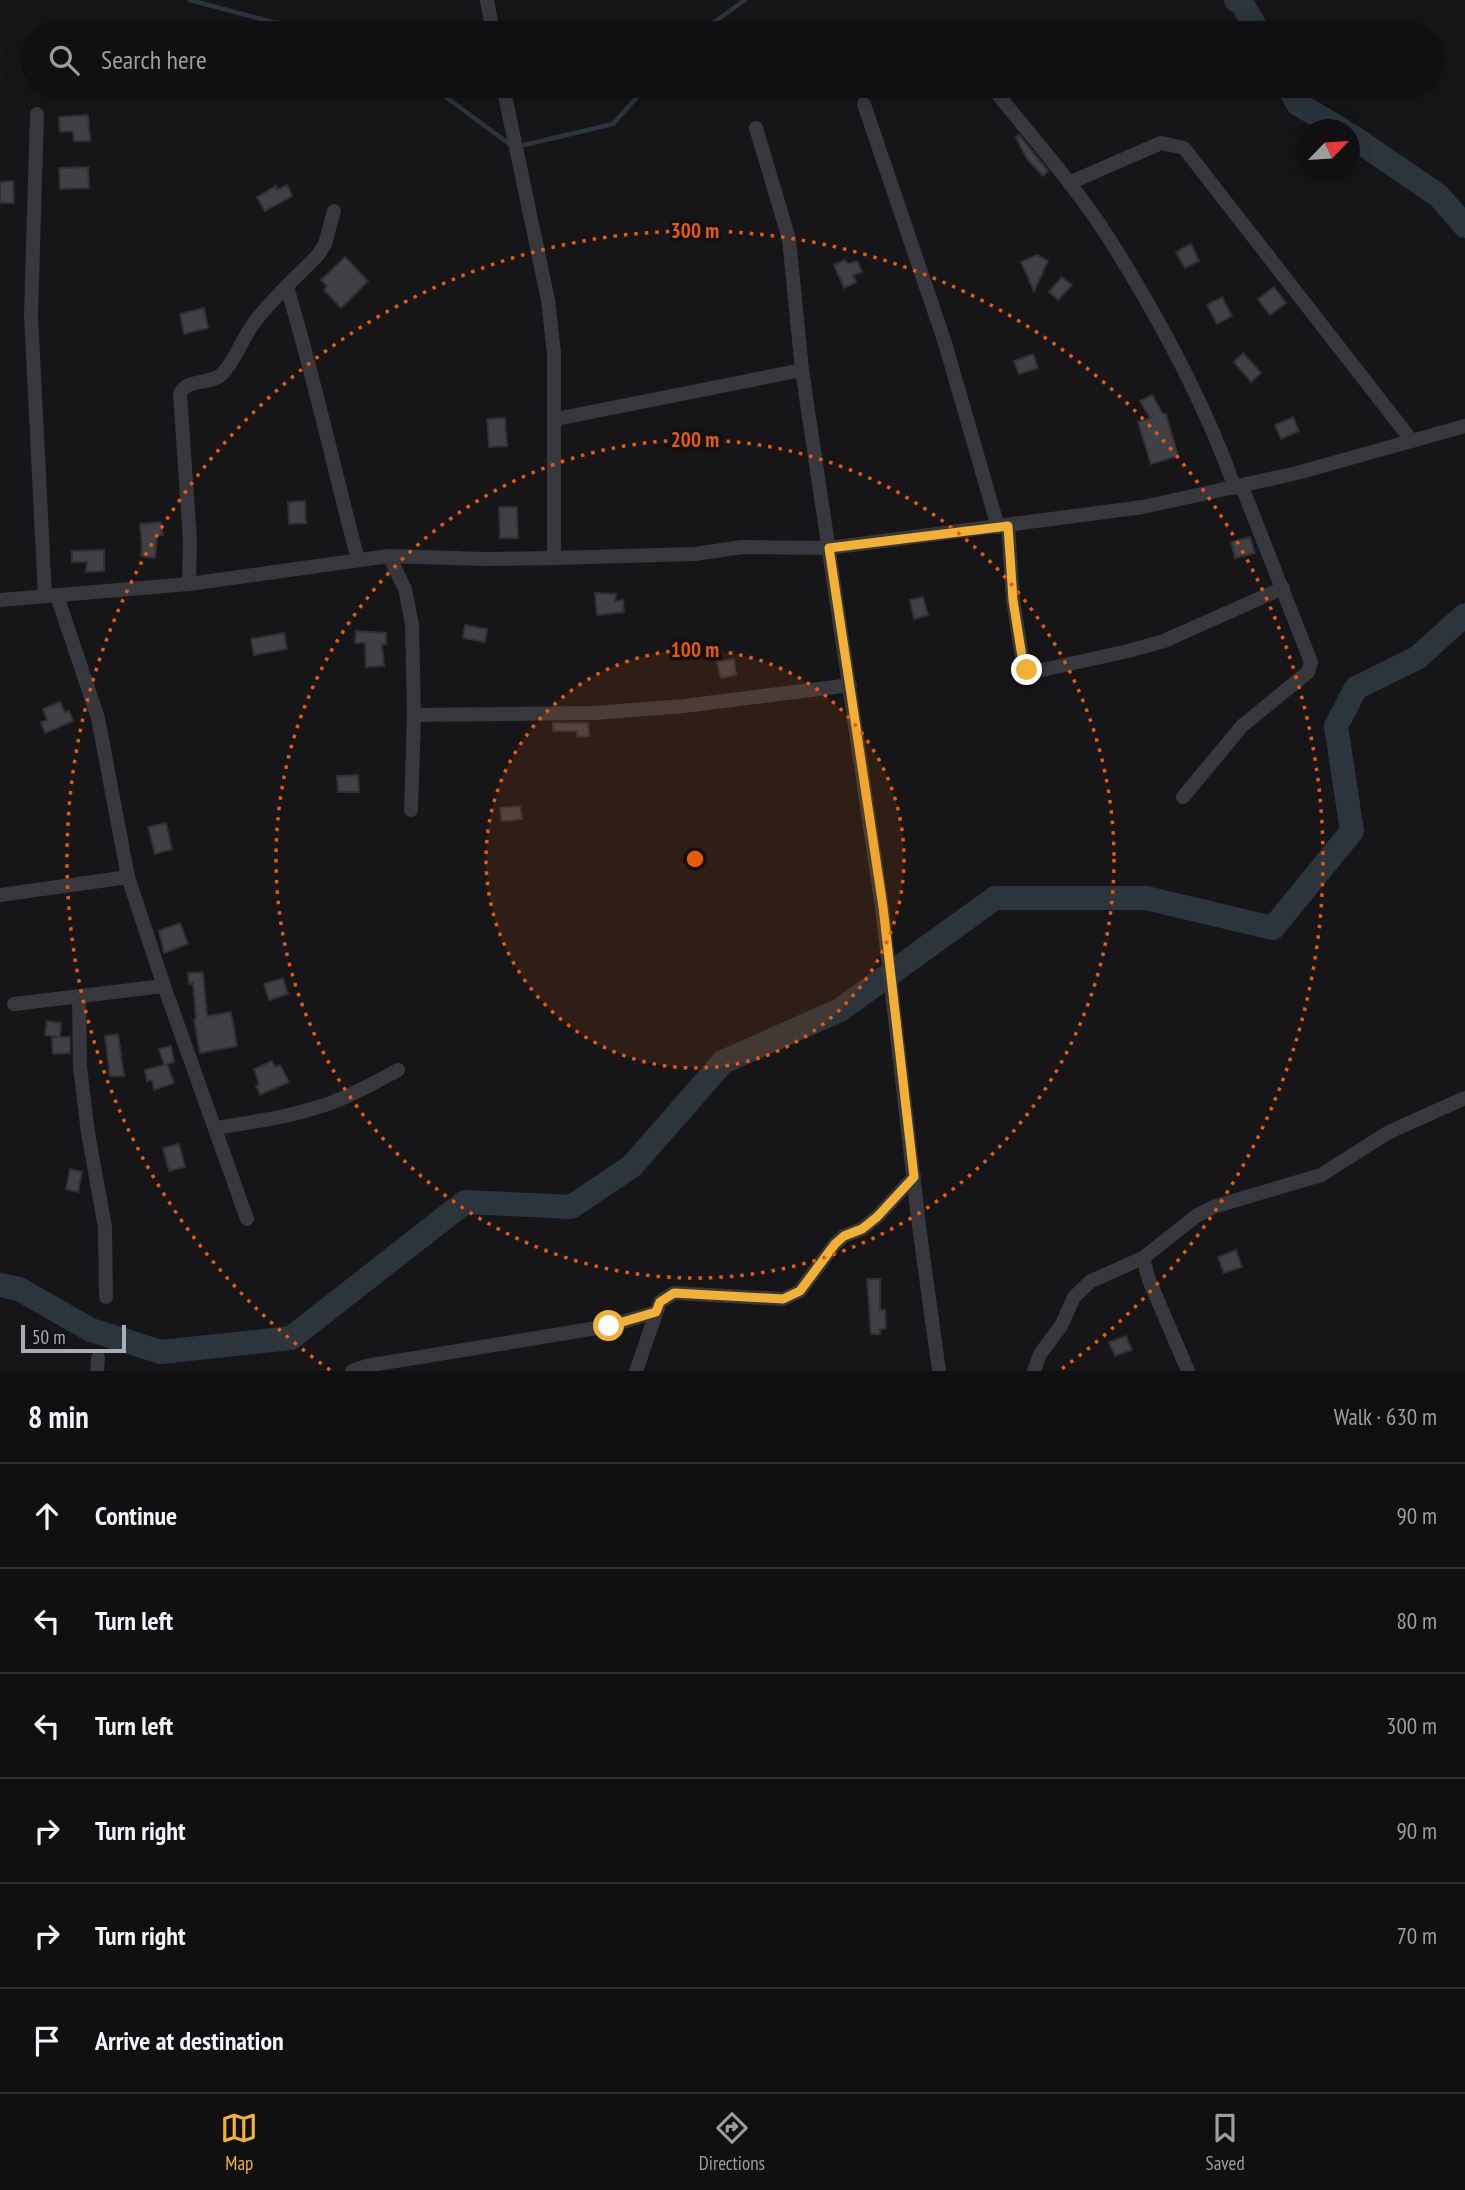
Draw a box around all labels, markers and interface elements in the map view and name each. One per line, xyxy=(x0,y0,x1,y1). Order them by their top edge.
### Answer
search box xyxy=(21,21,1444,98)
icon: search xyxy=(45,41,83,79)
text: Search here xyxy=(101,43,207,76)
north arrow xyxy=(1297,119,1360,182)
text: 300 m xyxy=(671,217,719,244)
text: 200 m xyxy=(671,426,719,453)
text: 100 m xyxy=(671,636,719,663)
route end xyxy=(1011,654,1042,685)
centre of rings xyxy=(683,847,707,871)
route start xyxy=(593,1310,624,1341)
scale bar xyxy=(21,1322,126,1354)
text: 50 m xyxy=(32,1325,66,1349)
text: 8 min xyxy=(28,1397,89,1436)
text: Walk · 630 m xyxy=(1334,1402,1437,1431)
icon: ahead xyxy=(28,1497,66,1535)
text: Continue xyxy=(95,1499,177,1532)
text: 90 m xyxy=(1396,1501,1437,1530)
icon: left xyxy=(28,1602,66,1640)
text: Turn left xyxy=(95,1604,173,1637)
text: 80 m xyxy=(1396,1606,1437,1635)
icon: left xyxy=(28,1707,66,1745)
text: Turn left xyxy=(95,1709,173,1742)
text: 300 m xyxy=(1386,1711,1437,1740)
icon: right xyxy=(28,1812,66,1850)
text: Turn right xyxy=(95,1814,186,1847)
text: 90 m xyxy=(1396,1816,1437,1845)
icon: right xyxy=(28,1917,66,1955)
text: Turn right xyxy=(95,1919,186,1952)
text: 70 m xyxy=(1396,1921,1437,1950)
icon: arrive xyxy=(28,2022,66,2060)
text: Arrive at destination xyxy=(95,2024,284,2057)
tab: Map xyxy=(220,2109,258,2175)
tab: Directions xyxy=(699,2109,765,2175)
tab: Saved xyxy=(1206,2109,1245,2175)

